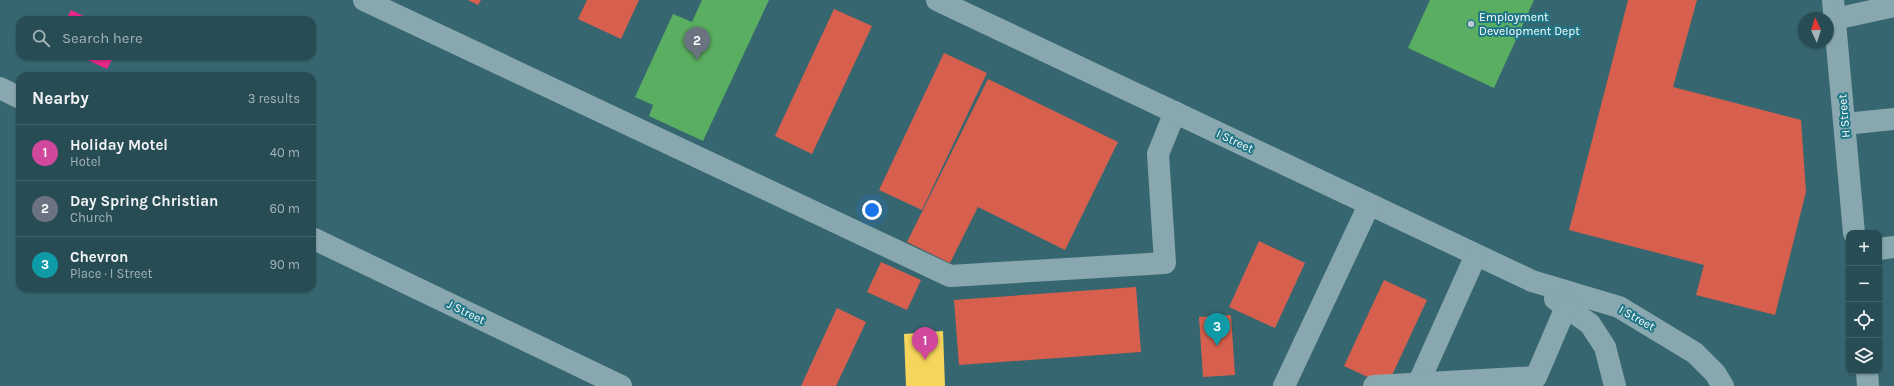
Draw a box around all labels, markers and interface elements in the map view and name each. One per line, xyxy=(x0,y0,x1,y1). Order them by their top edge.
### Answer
place label: Employment Development Dept xyxy=(1479,10,1580,38)
north arrow xyxy=(1798,12,1834,48)
search box xyxy=(16,16,316,60)
marker: Employment Development Dept xyxy=(1466,19,1476,29)
icon: search xyxy=(30,27,52,49)
pin: 2 xyxy=(684,27,710,60)
text: Search here xyxy=(62,29,143,47)
text: Nearby xyxy=(32,88,89,108)
text: 3 results xyxy=(248,91,300,106)
street label: H Street xyxy=(1835,93,1853,138)
street label: I Street xyxy=(1214,126,1256,156)
text: Holiday Motel xyxy=(70,136,168,154)
text: 1 xyxy=(43,145,47,160)
text: 40 m xyxy=(270,145,300,160)
text: Hotel xyxy=(70,154,101,169)
text: Day Spring Christian xyxy=(70,192,218,210)
your location xyxy=(862,200,882,220)
text: 2 xyxy=(41,201,49,216)
text: 60 m xyxy=(270,201,300,216)
text: Church xyxy=(70,210,113,225)
map controls xyxy=(1846,230,1882,374)
button: + xyxy=(1846,230,1882,266)
text: Chevron xyxy=(70,248,128,266)
text: 3 xyxy=(41,257,49,272)
text: 90 m xyxy=(269,257,300,272)
text: Place · I Street xyxy=(70,266,152,281)
button: − xyxy=(1846,266,1882,302)
street label: J Street xyxy=(445,297,488,327)
street label: I Street xyxy=(1616,302,1658,334)
button: locate xyxy=(1846,302,1882,338)
pin: 3 xyxy=(1204,313,1230,346)
pin: 1 xyxy=(912,327,938,360)
button: layers xyxy=(1846,338,1882,374)

